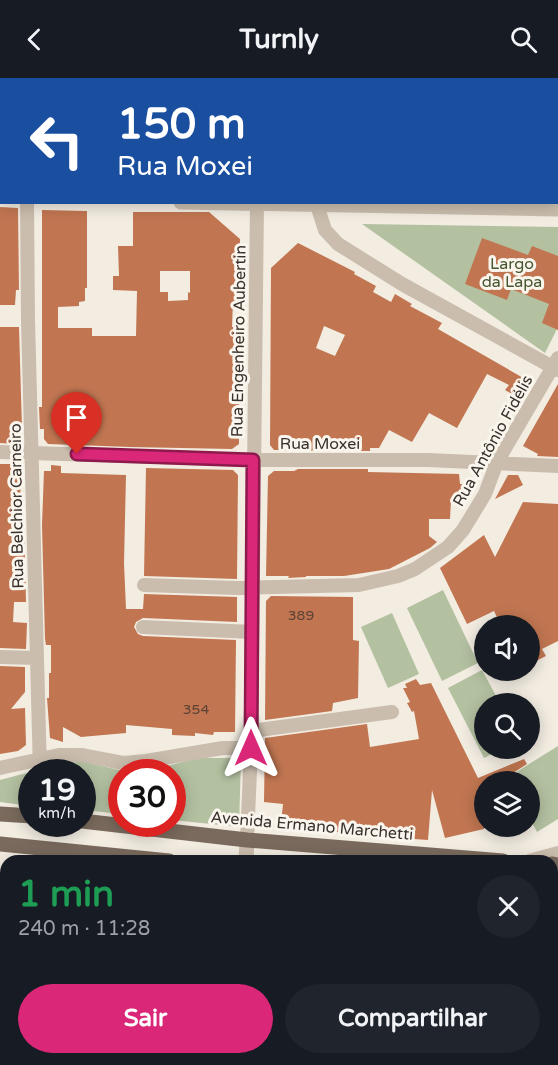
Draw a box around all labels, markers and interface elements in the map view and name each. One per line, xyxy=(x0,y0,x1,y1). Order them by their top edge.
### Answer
icon: back xyxy=(18,23,51,56)
text: Turnly xyxy=(239,23,319,56)
icon: search xyxy=(507,23,540,56)
text: 150 m xyxy=(117,99,246,150)
icon: left xyxy=(18,102,96,180)
text: Rua Moxei xyxy=(117,150,253,183)
street label: Rua Engenheiro Aubertin xyxy=(227,245,251,437)
park label: Largo da Lapa xyxy=(482,254,542,292)
street label: Rua Antônio Fidélis xyxy=(449,372,537,510)
pin xyxy=(51,392,102,454)
icon: arrive xyxy=(60,401,93,434)
street label: Rua Belchior Carneiro xyxy=(6,423,28,589)
street label: Rua Moxei xyxy=(280,434,360,454)
house number: 389 xyxy=(288,607,314,624)
map controls xyxy=(474,615,540,837)
button: sound xyxy=(474,615,540,681)
button: search xyxy=(474,693,540,759)
house number: 354 xyxy=(183,701,209,718)
position arrow xyxy=(219,716,283,780)
speed limit sign: 30 xyxy=(108,759,186,837)
button: layers xyxy=(474,771,540,837)
text: 19 xyxy=(38,772,76,809)
text: km/h xyxy=(38,804,76,822)
street label: Avenida Ermano Marchetti xyxy=(210,807,414,845)
text: 1 min xyxy=(18,873,114,916)
button: close xyxy=(477,875,540,938)
text: 240 m · 11:28 xyxy=(18,917,150,941)
button: Sair xyxy=(18,984,273,1053)
button: Compartilhar xyxy=(285,984,540,1053)

